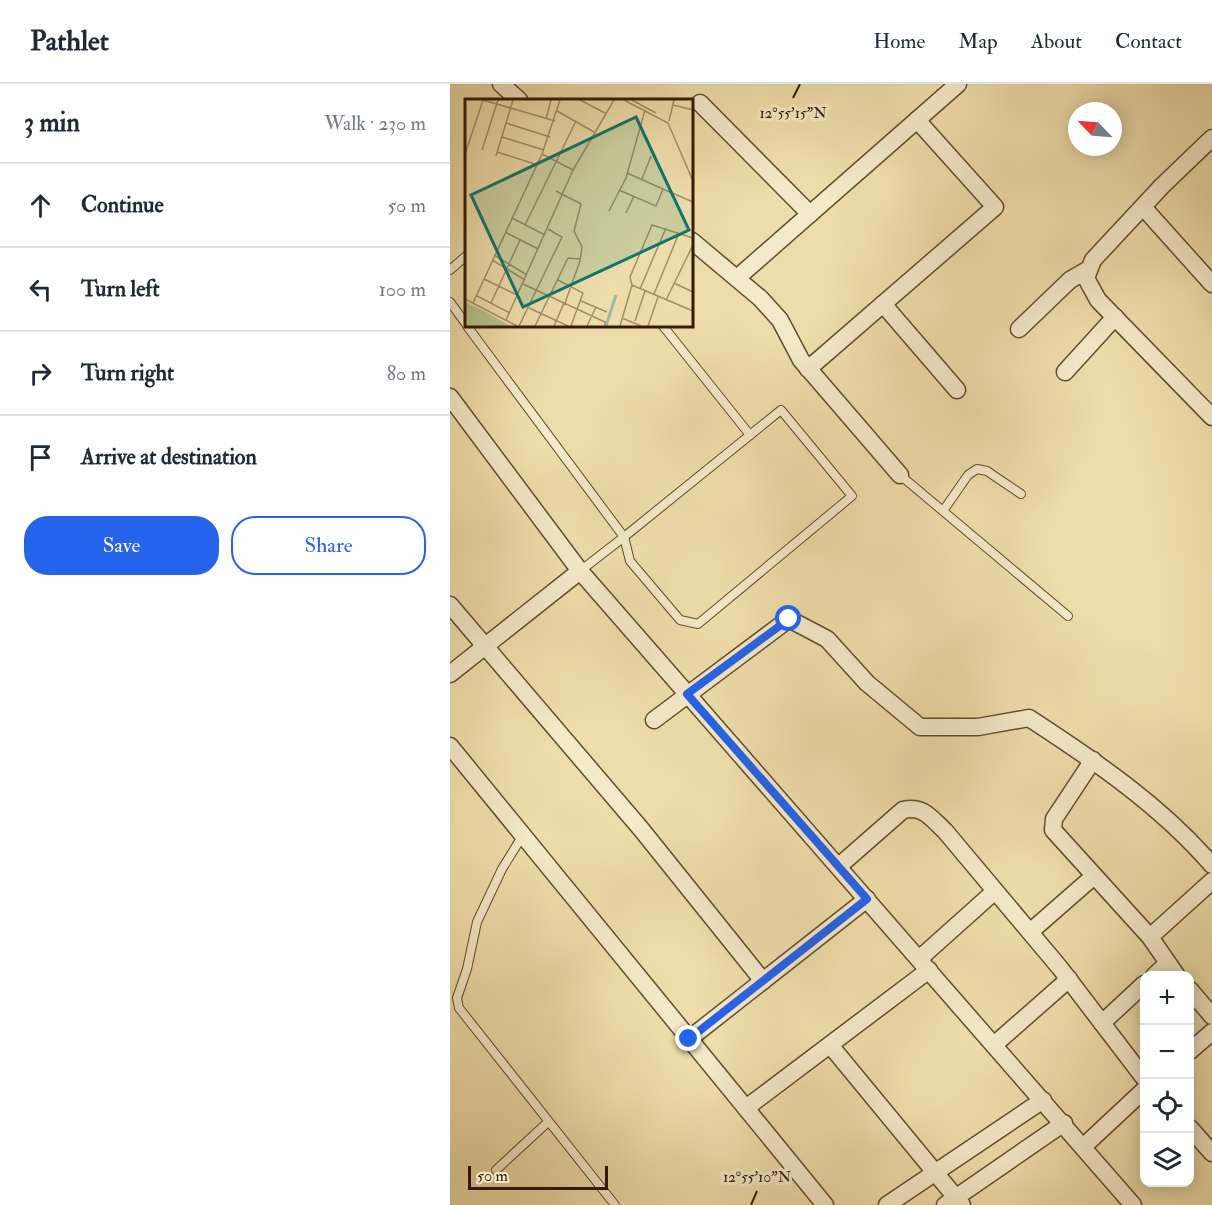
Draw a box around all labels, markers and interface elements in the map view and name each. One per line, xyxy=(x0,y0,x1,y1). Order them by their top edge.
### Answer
text: Pathlet xyxy=(30,24,109,59)
text: Home xyxy=(873,28,925,55)
text: Map xyxy=(958,28,998,55)
text: About xyxy=(1031,28,1082,55)
text: Contact xyxy=(1115,28,1182,55)
inset map xyxy=(465,99,693,327)
north arrow xyxy=(1068,102,1122,156)
text: 12°55'15"N xyxy=(759,104,827,123)
text: 3 min xyxy=(24,107,80,139)
text: Walk · 230 m xyxy=(324,111,426,136)
icon: ahead xyxy=(24,189,57,222)
text: Continue xyxy=(81,191,164,219)
text: 50 m xyxy=(387,193,426,218)
icon: left xyxy=(24,273,57,306)
text: Turn left xyxy=(81,275,160,303)
text: 100 m xyxy=(379,277,426,302)
icon: right xyxy=(24,357,57,390)
text: Turn right xyxy=(81,359,174,387)
text: 80 m xyxy=(387,361,426,386)
icon: arrive xyxy=(24,441,57,474)
text: Arrive at destination xyxy=(81,443,257,471)
button: Save xyxy=(24,516,219,575)
button: Share xyxy=(231,516,426,575)
route start xyxy=(775,605,801,631)
map controls xyxy=(1140,971,1194,1187)
button: + xyxy=(1140,971,1194,1025)
route end xyxy=(675,1025,701,1051)
button: − xyxy=(1140,1025,1194,1079)
button: locate xyxy=(1140,1079,1194,1133)
button: layers xyxy=(1140,1133,1194,1187)
scale bar xyxy=(468,1163,608,1190)
text: 50 m xyxy=(477,1166,508,1186)
text: 12°55'10"N xyxy=(723,1168,792,1187)

